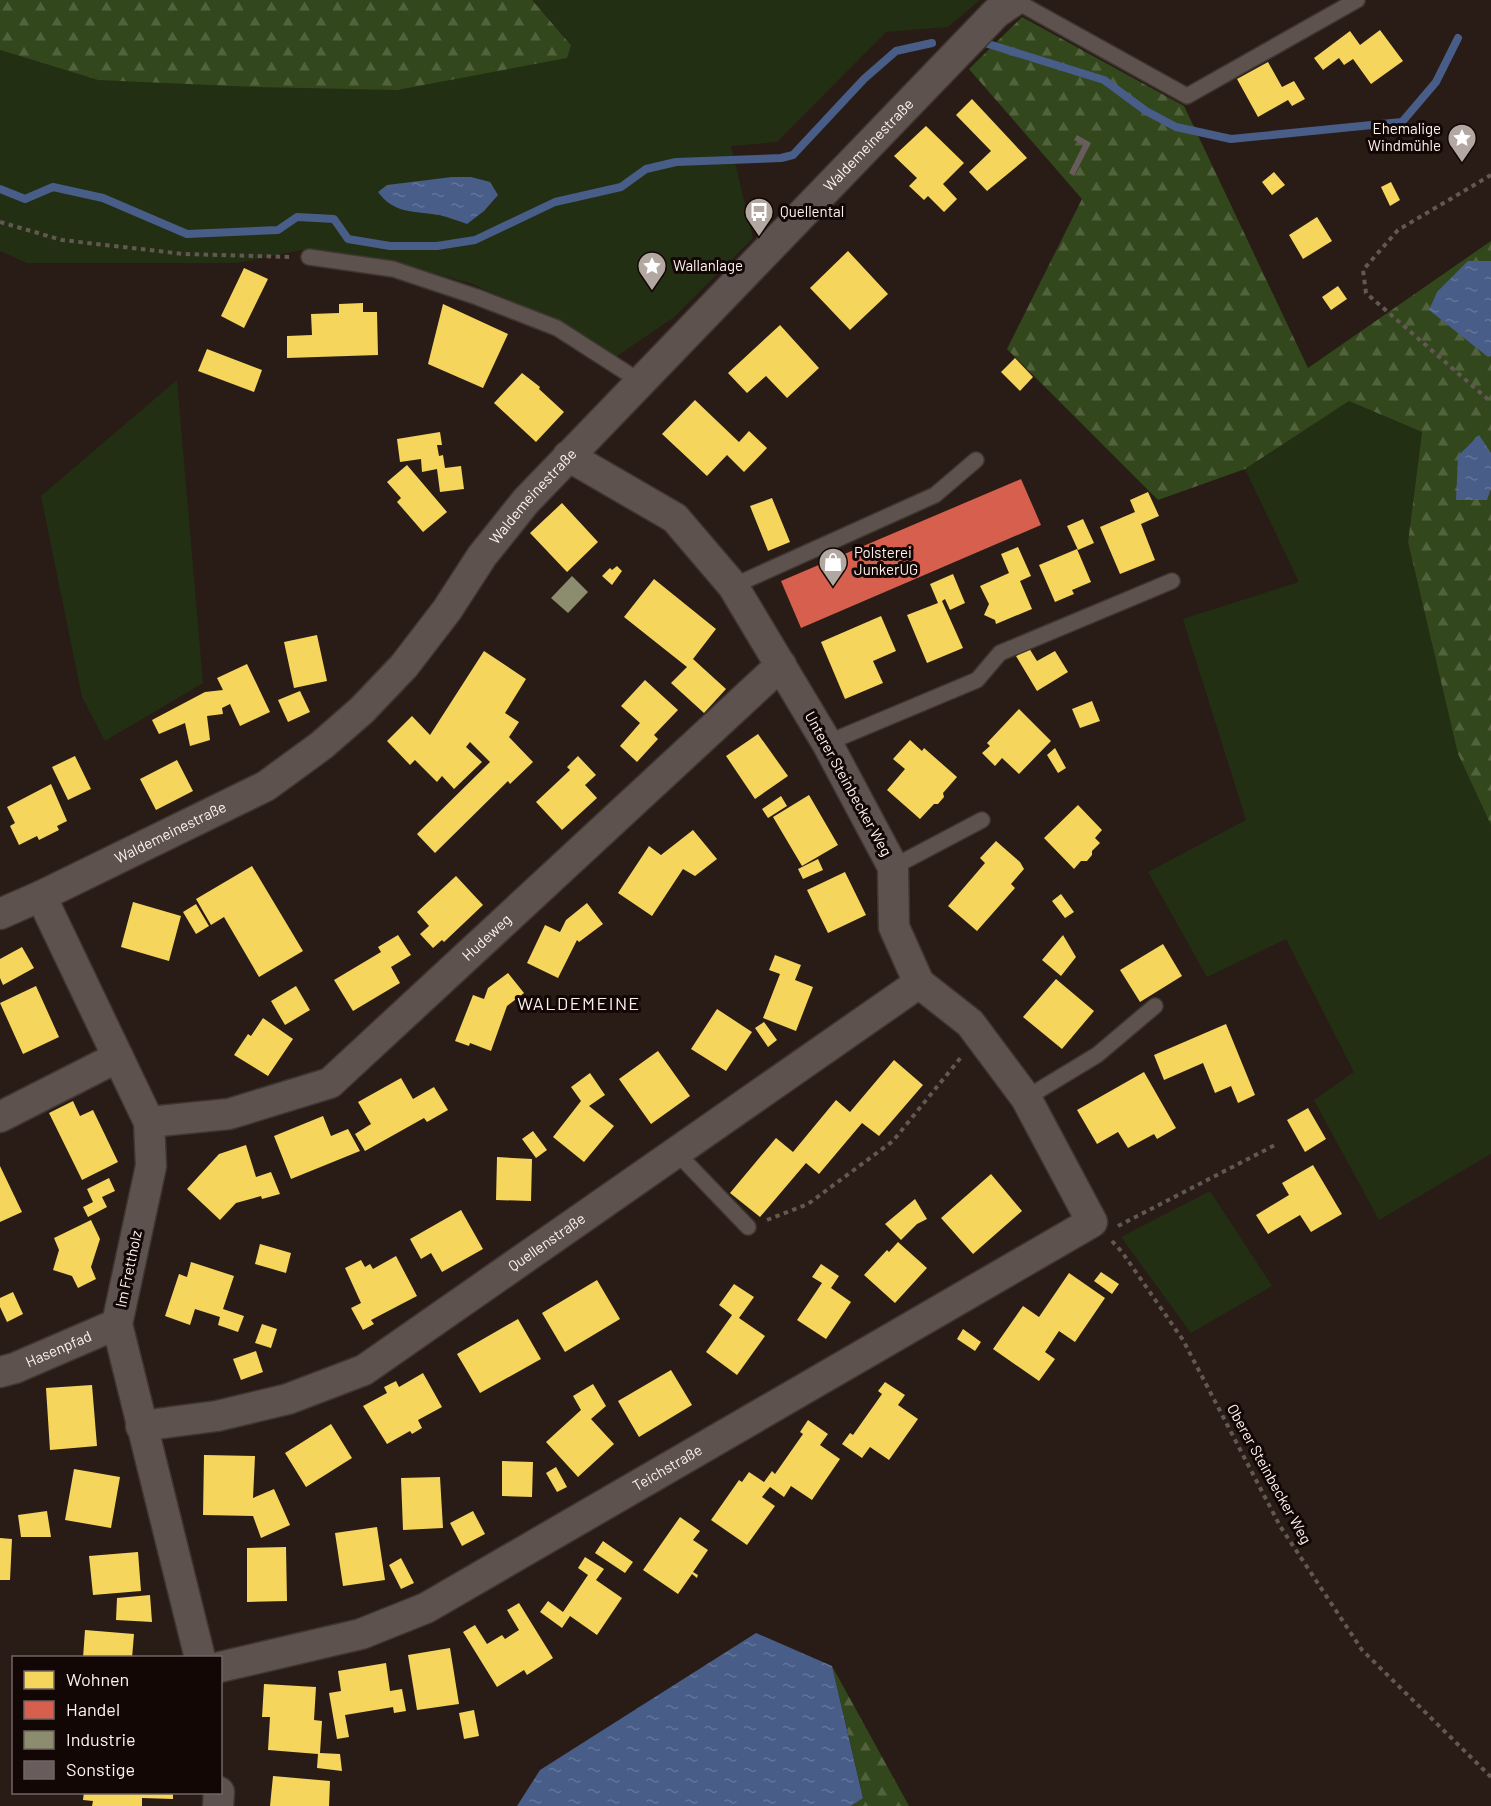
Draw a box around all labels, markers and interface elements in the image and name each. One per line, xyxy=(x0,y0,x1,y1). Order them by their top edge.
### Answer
street label: Waldemeinestraße xyxy=(819,94,917,195)
place label: Ehemalige Windmühle xyxy=(1368,119,1441,154)
place icon: Ehemalige Windmühle xyxy=(1446,122,1478,164)
bus stop icon: Quellental xyxy=(743,196,775,238)
place label: Quellental xyxy=(780,202,844,220)
place icon: Wallanlage xyxy=(636,250,668,292)
place label: Wallanlage xyxy=(673,256,743,274)
street label: Waldemeinestraße xyxy=(485,444,580,547)
place label: Polsterei JunkerUG xyxy=(854,543,918,578)
shop icon: Polsterei JunkerUG xyxy=(817,546,849,588)
street label: Unterer Steinbecker Weg xyxy=(802,708,896,859)
street label: Waldemeinestraße xyxy=(111,797,229,867)
street label: Hudeweg xyxy=(458,910,515,964)
district label: WALDEMEINE xyxy=(517,992,641,1014)
street label: Quellenstraße xyxy=(504,1209,588,1275)
street label: Im Frettholz xyxy=(111,1228,145,1309)
street label: Hasenpfad xyxy=(22,1326,94,1370)
street label: Oberer Steinbecker Weg xyxy=(1224,1400,1316,1547)
street label: Teichstraße xyxy=(629,1440,705,1494)
legend xyxy=(12,1656,222,1794)
text: Wohnen xyxy=(66,1668,129,1690)
text: Handel xyxy=(66,1698,120,1720)
text: Industrie xyxy=(66,1728,136,1750)
text: Sonstige xyxy=(66,1758,135,1780)

